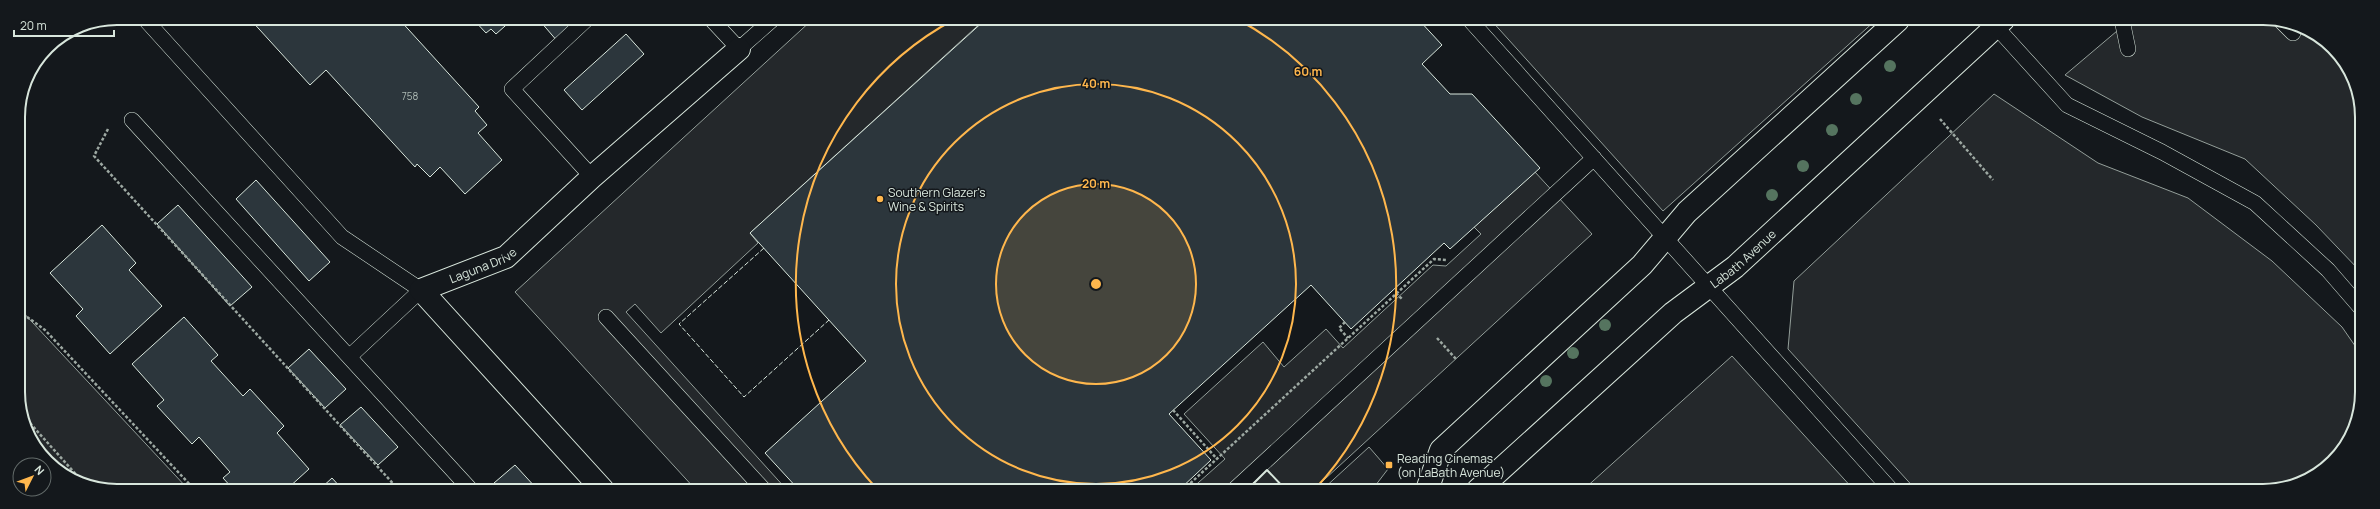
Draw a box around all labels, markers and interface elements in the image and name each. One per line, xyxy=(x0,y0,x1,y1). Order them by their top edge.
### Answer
scale bar xyxy=(14,12,114,38)
text: 20 m xyxy=(20,17,47,34)
text: 60 m xyxy=(1294,63,1322,80)
text: 40 m xyxy=(1082,75,1110,92)
house number: 758 xyxy=(402,89,418,103)
text: 20 m xyxy=(1082,175,1110,192)
place label: Southern Glazer's Wine & Spirits xyxy=(888,184,985,215)
marker: Southern Glazer's Wine & Spirits xyxy=(875,194,885,204)
street label: Labath Avenue xyxy=(1706,225,1779,291)
street label: Laguna Drive xyxy=(447,243,520,287)
centre of rings xyxy=(1089,277,1103,291)
place label: Reading Cinemas (on LaBath Avenue) xyxy=(1397,450,1505,481)
north arrow xyxy=(12,457,52,497)
marker: Reading Cinemas (on LaBath Avenue) xyxy=(1384,460,1394,470)
text: N xyxy=(32,462,48,478)

